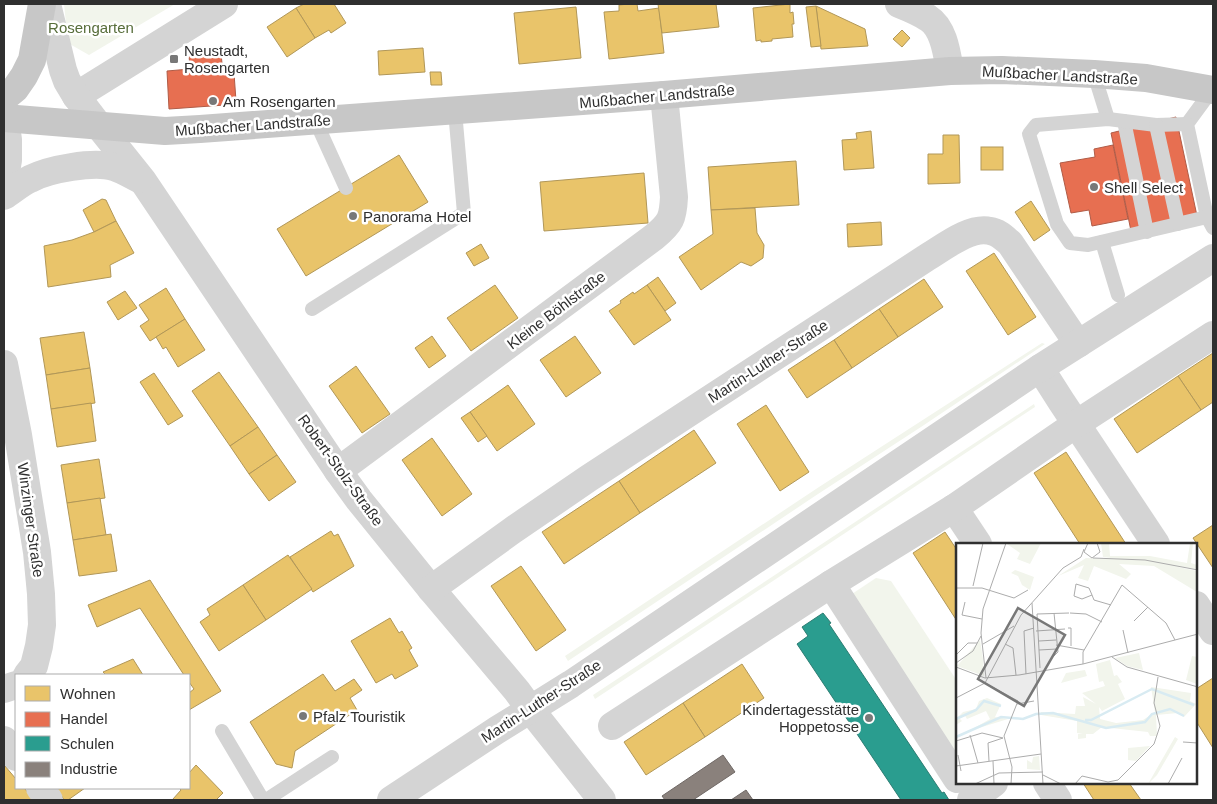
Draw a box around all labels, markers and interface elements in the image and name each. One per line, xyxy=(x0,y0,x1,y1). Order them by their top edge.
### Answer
park label: Rosengarten xyxy=(48,19,134,36)
place label: Neustadt, Rosengarten xyxy=(184,42,270,76)
marker: Neustadt, Rosengarten xyxy=(168,53,180,65)
street label: Mußbacher Landstraße xyxy=(982,62,1138,88)
street label: Mußbacher Landstraße xyxy=(579,81,735,111)
place label: Am Rosengarten xyxy=(223,93,336,110)
marker: Am Rosengarten xyxy=(207,95,219,107)
street label: Mußbacher Landstraße xyxy=(175,111,331,139)
place label: Shell Select xyxy=(1104,179,1184,196)
marker: Shell Select xyxy=(1088,181,1100,193)
place label: Panorama Hotel xyxy=(363,208,471,225)
marker: Panorama Hotel xyxy=(347,210,359,222)
street label: Kleine Böhlstraße xyxy=(504,268,608,352)
street label: Martin-Luther-Straße xyxy=(705,316,831,406)
street label: Robert-Stolz-Straße xyxy=(295,411,387,529)
street label: Winzinger Straße xyxy=(15,461,47,579)
inset map xyxy=(956,543,1197,784)
street label: Martin-Luther-Straße xyxy=(478,656,604,746)
legend xyxy=(15,674,190,789)
text: Wohnen xyxy=(60,685,116,702)
place label: Kindertagesstätte Hoppetosse xyxy=(742,701,859,735)
place label: Pfalz Touristik xyxy=(313,708,406,725)
text: Handel xyxy=(60,710,108,727)
marker: Pfalz Touristik xyxy=(297,710,309,722)
marker: Kindertagesstätte Hoppetosse xyxy=(863,712,875,724)
text: Schulen xyxy=(60,735,114,752)
text: Industrie xyxy=(60,760,118,777)

